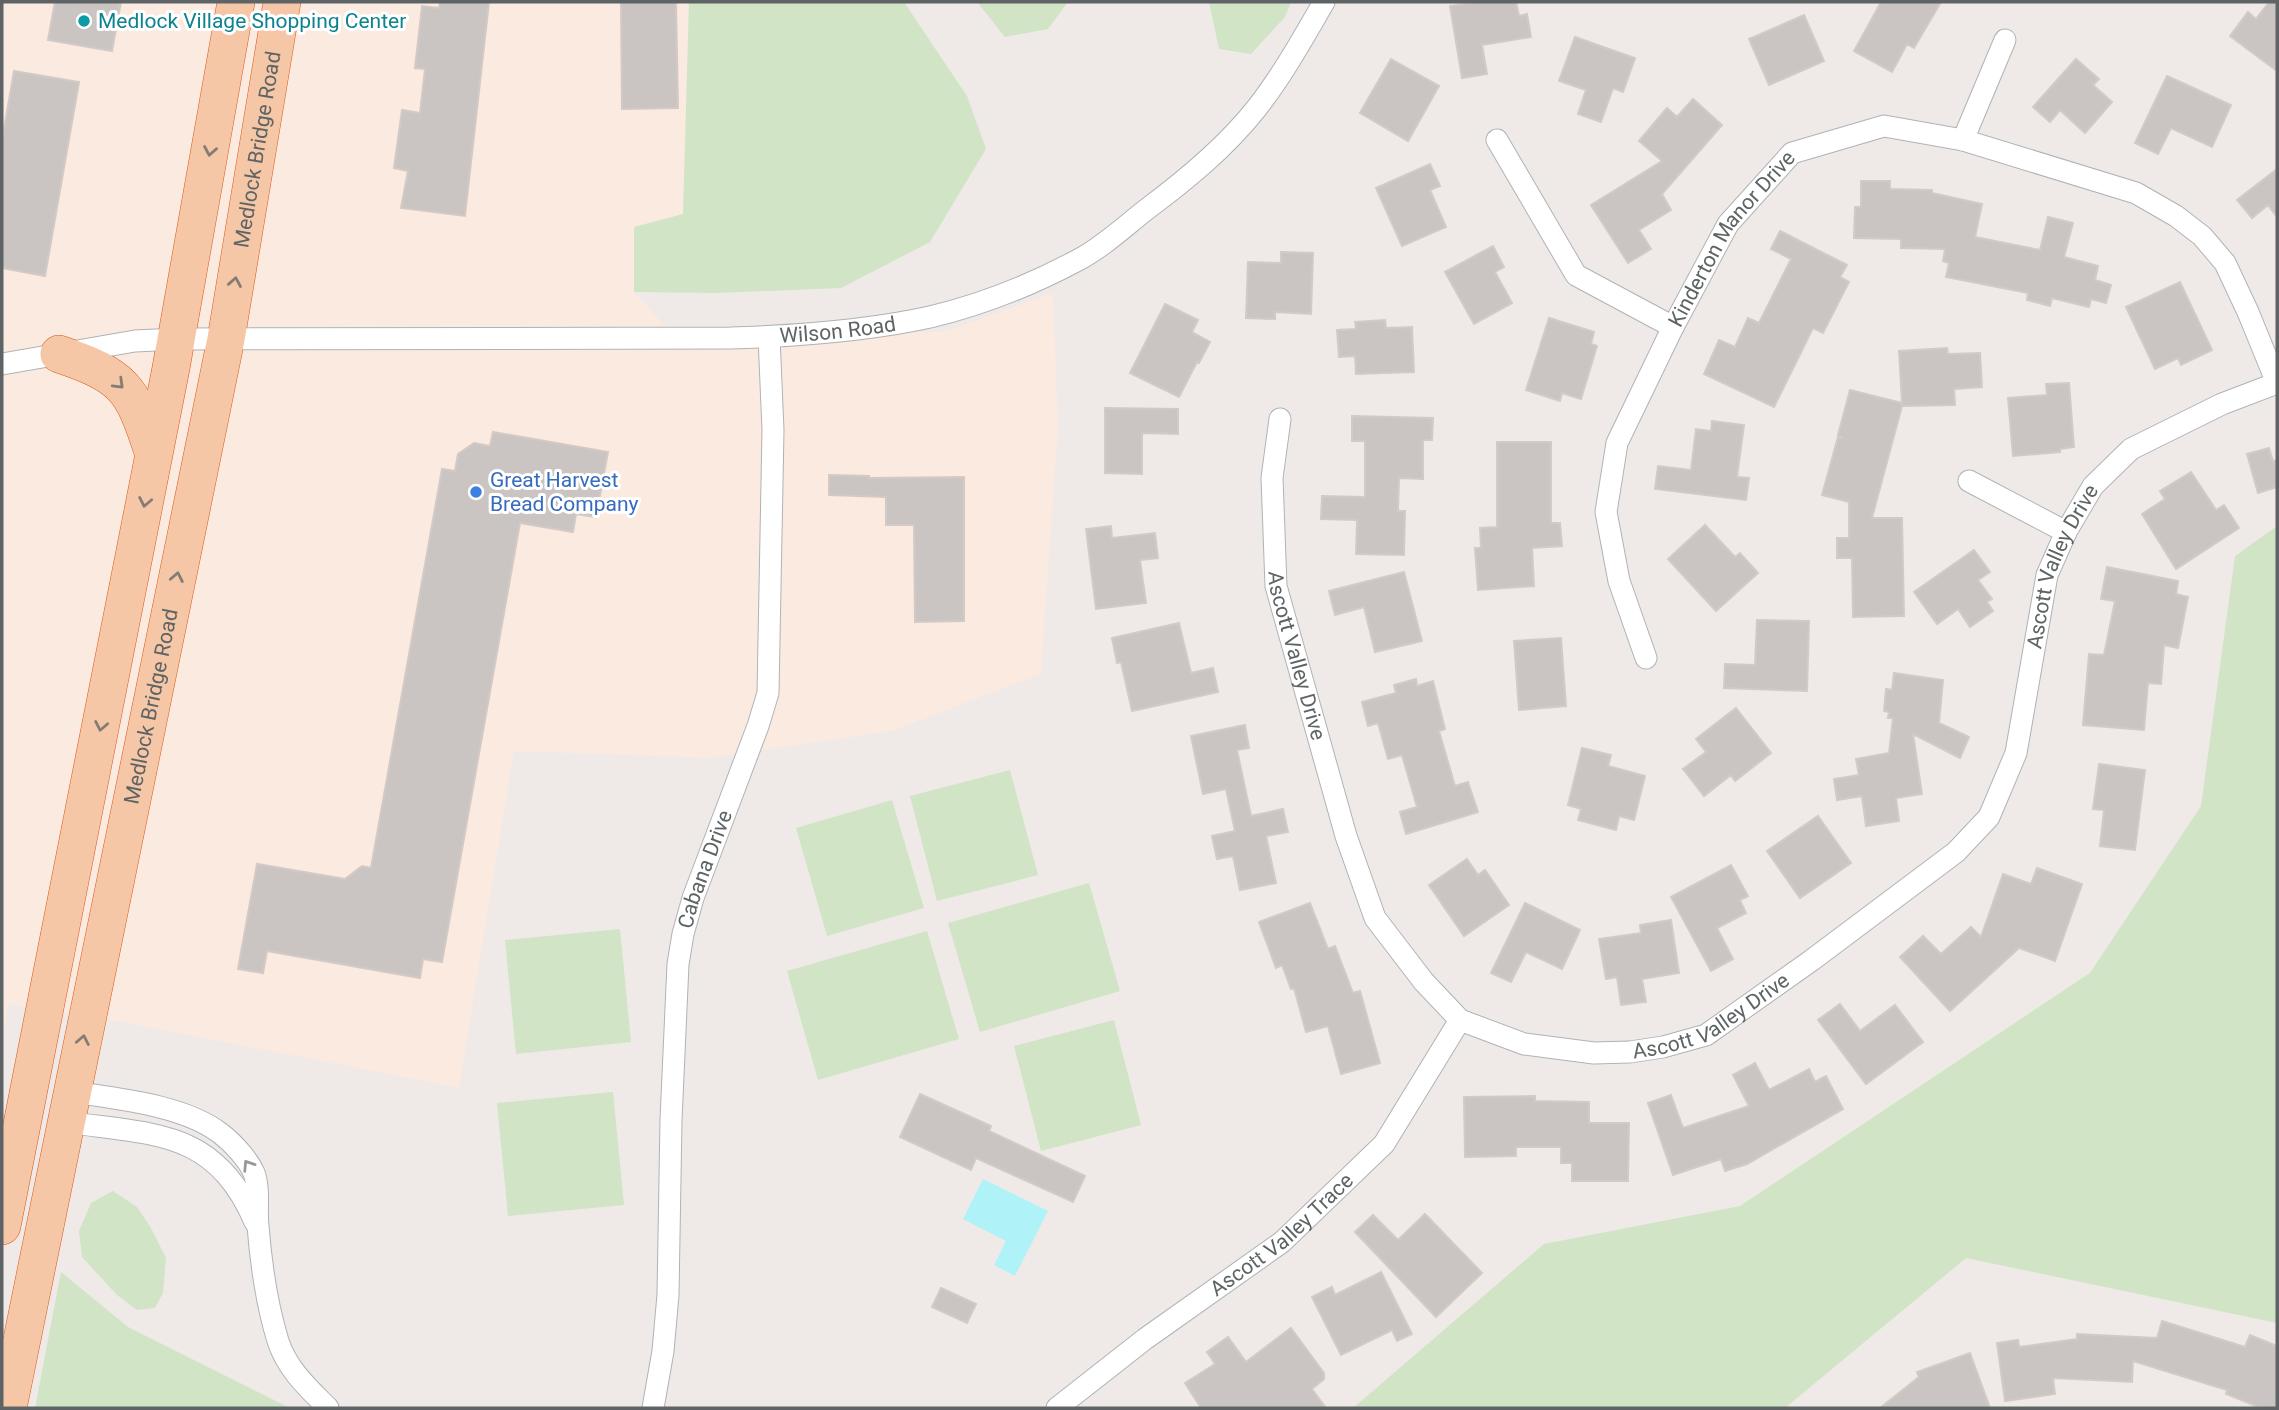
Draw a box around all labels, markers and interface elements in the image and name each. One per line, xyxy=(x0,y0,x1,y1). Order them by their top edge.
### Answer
place label: Medlock Village Shopping Center xyxy=(98,9,406,33)
marker: Medlock Village Shopping Center xyxy=(76,13,92,29)
street label: Medlock Bridge Road xyxy=(229,50,286,250)
one-way arrow xyxy=(203,145,218,157)
street label: Kinderton Manor Drive xyxy=(1663,146,1800,331)
one-way arrow xyxy=(227,276,242,288)
street label: Wilson Road xyxy=(779,312,898,348)
one-way arrow xyxy=(111,376,124,389)
place label: Great Harvest Bread Company xyxy=(490,468,638,516)
street label: Ascott Valley Drive xyxy=(2022,480,2103,650)
marker: Great Harvest Bread Company xyxy=(468,484,484,500)
one-way arrow xyxy=(139,496,154,508)
one-way arrow xyxy=(169,571,184,583)
street label: Ascott Valley Drive xyxy=(1263,571,1331,743)
street label: Medlock Bridge Road xyxy=(119,607,183,806)
one-way arrow xyxy=(95,720,110,732)
street label: Cabana Drive xyxy=(673,807,737,931)
street label: Ascott Valley Drive xyxy=(1631,968,1794,1063)
one-way arrow xyxy=(75,1034,90,1046)
one-way arrow xyxy=(244,1160,256,1173)
street label: Ascott Valley Trace xyxy=(1206,1168,1358,1301)

